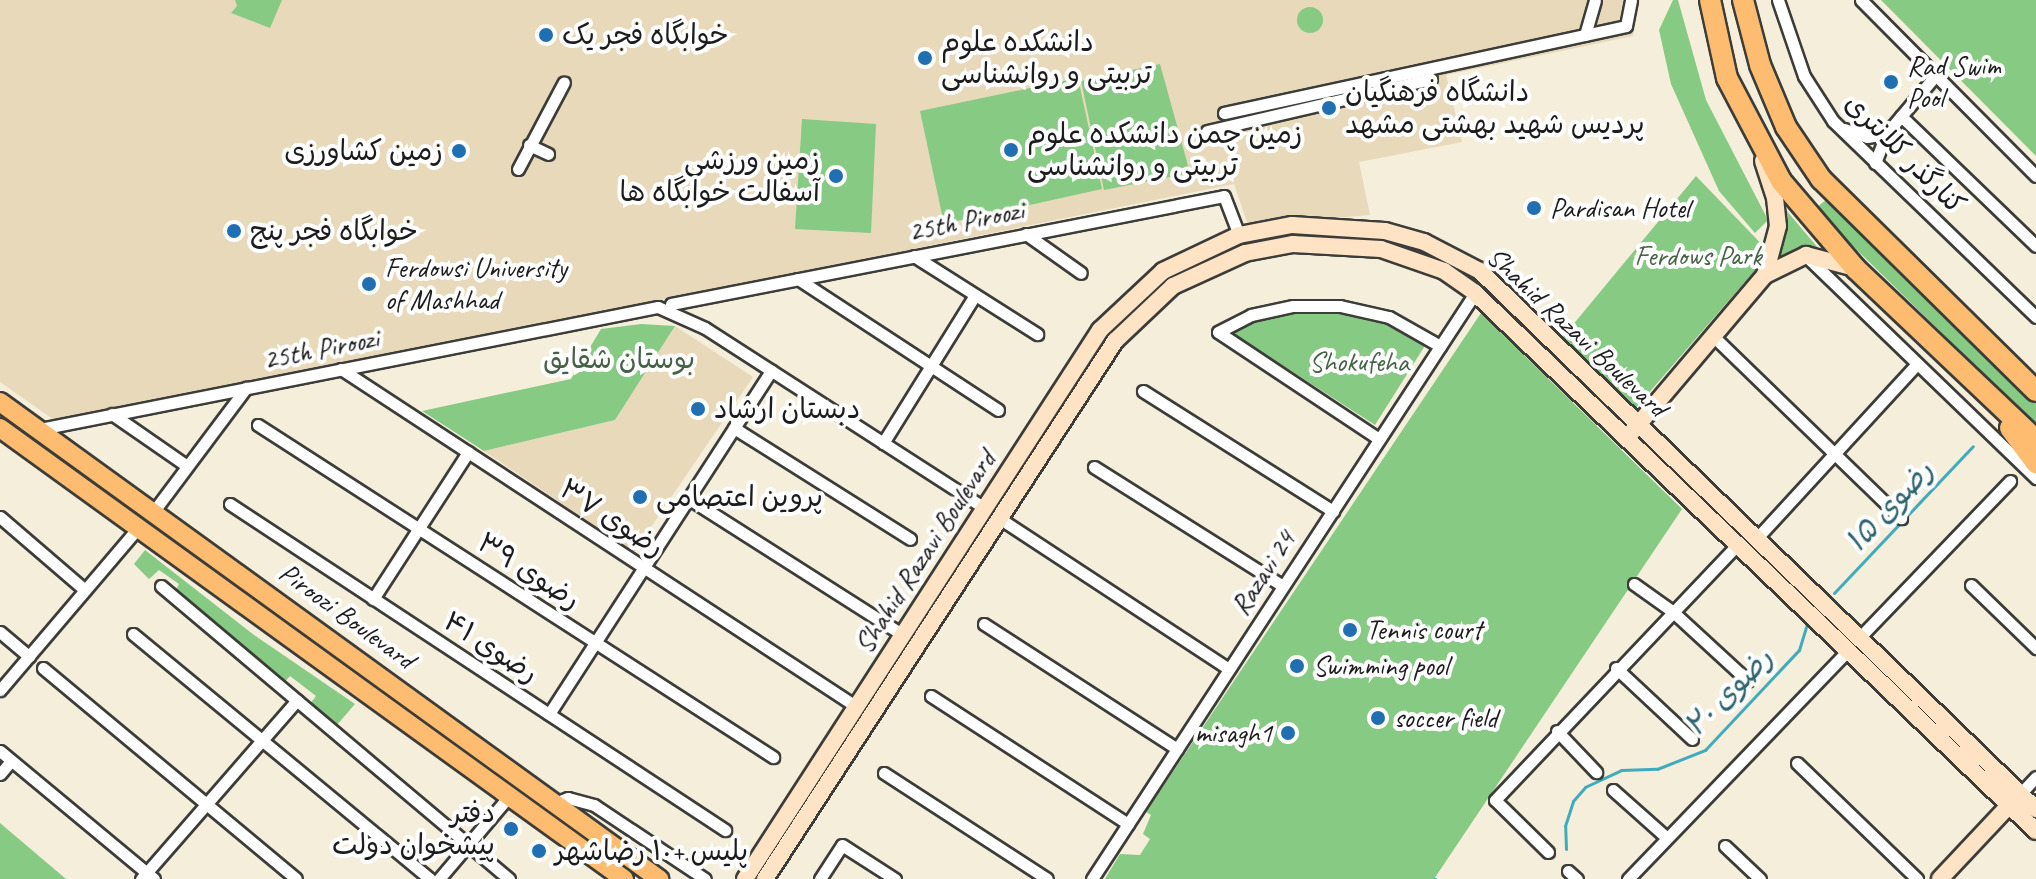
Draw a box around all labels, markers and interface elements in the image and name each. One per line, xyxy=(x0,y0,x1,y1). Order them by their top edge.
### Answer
place label: خوابگاه فجر یک xyxy=(562,18,729,52)
place label: دانشکده علوم تربیتی و روانشناسی xyxy=(941,25,1152,91)
marker: خوابگاه فجر یک xyxy=(537,26,555,44)
marker: دانشکده علوم تربیتی و روانشناسی xyxy=(916,49,934,67)
place label: Rad Swim Pool xyxy=(1907,49,2002,115)
marker: Rad Swim Pool xyxy=(1882,73,1900,91)
place label: دانشگاه فرهنگیان پردیس شهید بهشتی مشهد xyxy=(1345,75,1645,141)
street label: کنارگذر کلانتری xyxy=(1838,87,1972,221)
marker: دانشگاه فرهنگیان پردیس شهید بهشتی مشهد xyxy=(1320,99,1338,117)
place label: زمین چمن دانشکده علوم تربیتی و روانشناسی xyxy=(1027,117,1302,183)
place label: زمین کشاورزی xyxy=(284,134,443,168)
marker: زمین چمن دانشکده علوم تربیتی و روانشناسی xyxy=(1002,141,1020,159)
marker: زمین کشاورزی xyxy=(450,142,468,160)
place label: زمین ورزشی آسفالت خوابگاه ها xyxy=(620,143,820,209)
marker: زمین ورزشی آسفالت خوابگاه ها xyxy=(827,167,845,185)
place label: Pardisan Hotel xyxy=(1550,191,1690,225)
street label: 25th Piroozi xyxy=(906,193,1026,249)
marker: Pardisan Hotel xyxy=(1525,199,1543,217)
place label: خوابگاه فجر پنج xyxy=(250,214,418,248)
marker: خوابگاه فجر پنج xyxy=(225,222,243,240)
park label: Ferdows Park xyxy=(1634,239,1762,273)
street label: Shahid Razavi Boulevard xyxy=(1480,240,1674,424)
place label: Ferdowsi University of Mashhad xyxy=(385,251,567,317)
marker: Ferdowsi University of Mashhad xyxy=(360,275,378,293)
street label: 25th Piroozi xyxy=(261,321,381,377)
park label: بوستان شقایق xyxy=(543,342,695,376)
park label: Shokufeha xyxy=(1309,345,1409,379)
place label: دبستان ارشاد xyxy=(714,392,860,426)
marker: دبستان ارشاد xyxy=(689,400,707,418)
street label: Shahid Razavi Boulevard xyxy=(847,444,1003,660)
water label: رضوی ۱۵ xyxy=(1838,453,1940,559)
street label: رضوی ۳۷ xyxy=(553,472,671,564)
place label: پروین اعتصامی xyxy=(656,480,823,514)
marker: پروین اعتصامی xyxy=(631,488,649,506)
street label: رضوی ۳۹ xyxy=(471,525,587,617)
street label: Razavi 24 xyxy=(1223,525,1303,621)
street label: Piroozi Boulevard xyxy=(272,555,422,677)
street label: رضوی ۴۱ xyxy=(437,604,545,690)
place label: Tennis court xyxy=(1366,613,1482,647)
marker: Tennis court xyxy=(1341,621,1359,639)
water label: رضوی ۲۰ xyxy=(1676,640,1780,744)
place label: Swimming pool xyxy=(1313,649,1448,683)
marker: Swimming pool xyxy=(1288,657,1306,675)
place label: soccer field xyxy=(1394,701,1498,735)
marker: soccer field xyxy=(1369,709,1387,727)
place label: misagh1 xyxy=(1195,716,1272,750)
marker: misagh1 xyxy=(1279,724,1297,742)
place label: دفتر پیشخوان دولت xyxy=(332,796,495,862)
marker: دفتر پیشخوان دولت xyxy=(502,820,520,838)
place label: پلیس +۱۰ رضاشهر xyxy=(555,834,748,868)
marker: پلیس +۱۰ رضاشهر xyxy=(530,842,548,860)

